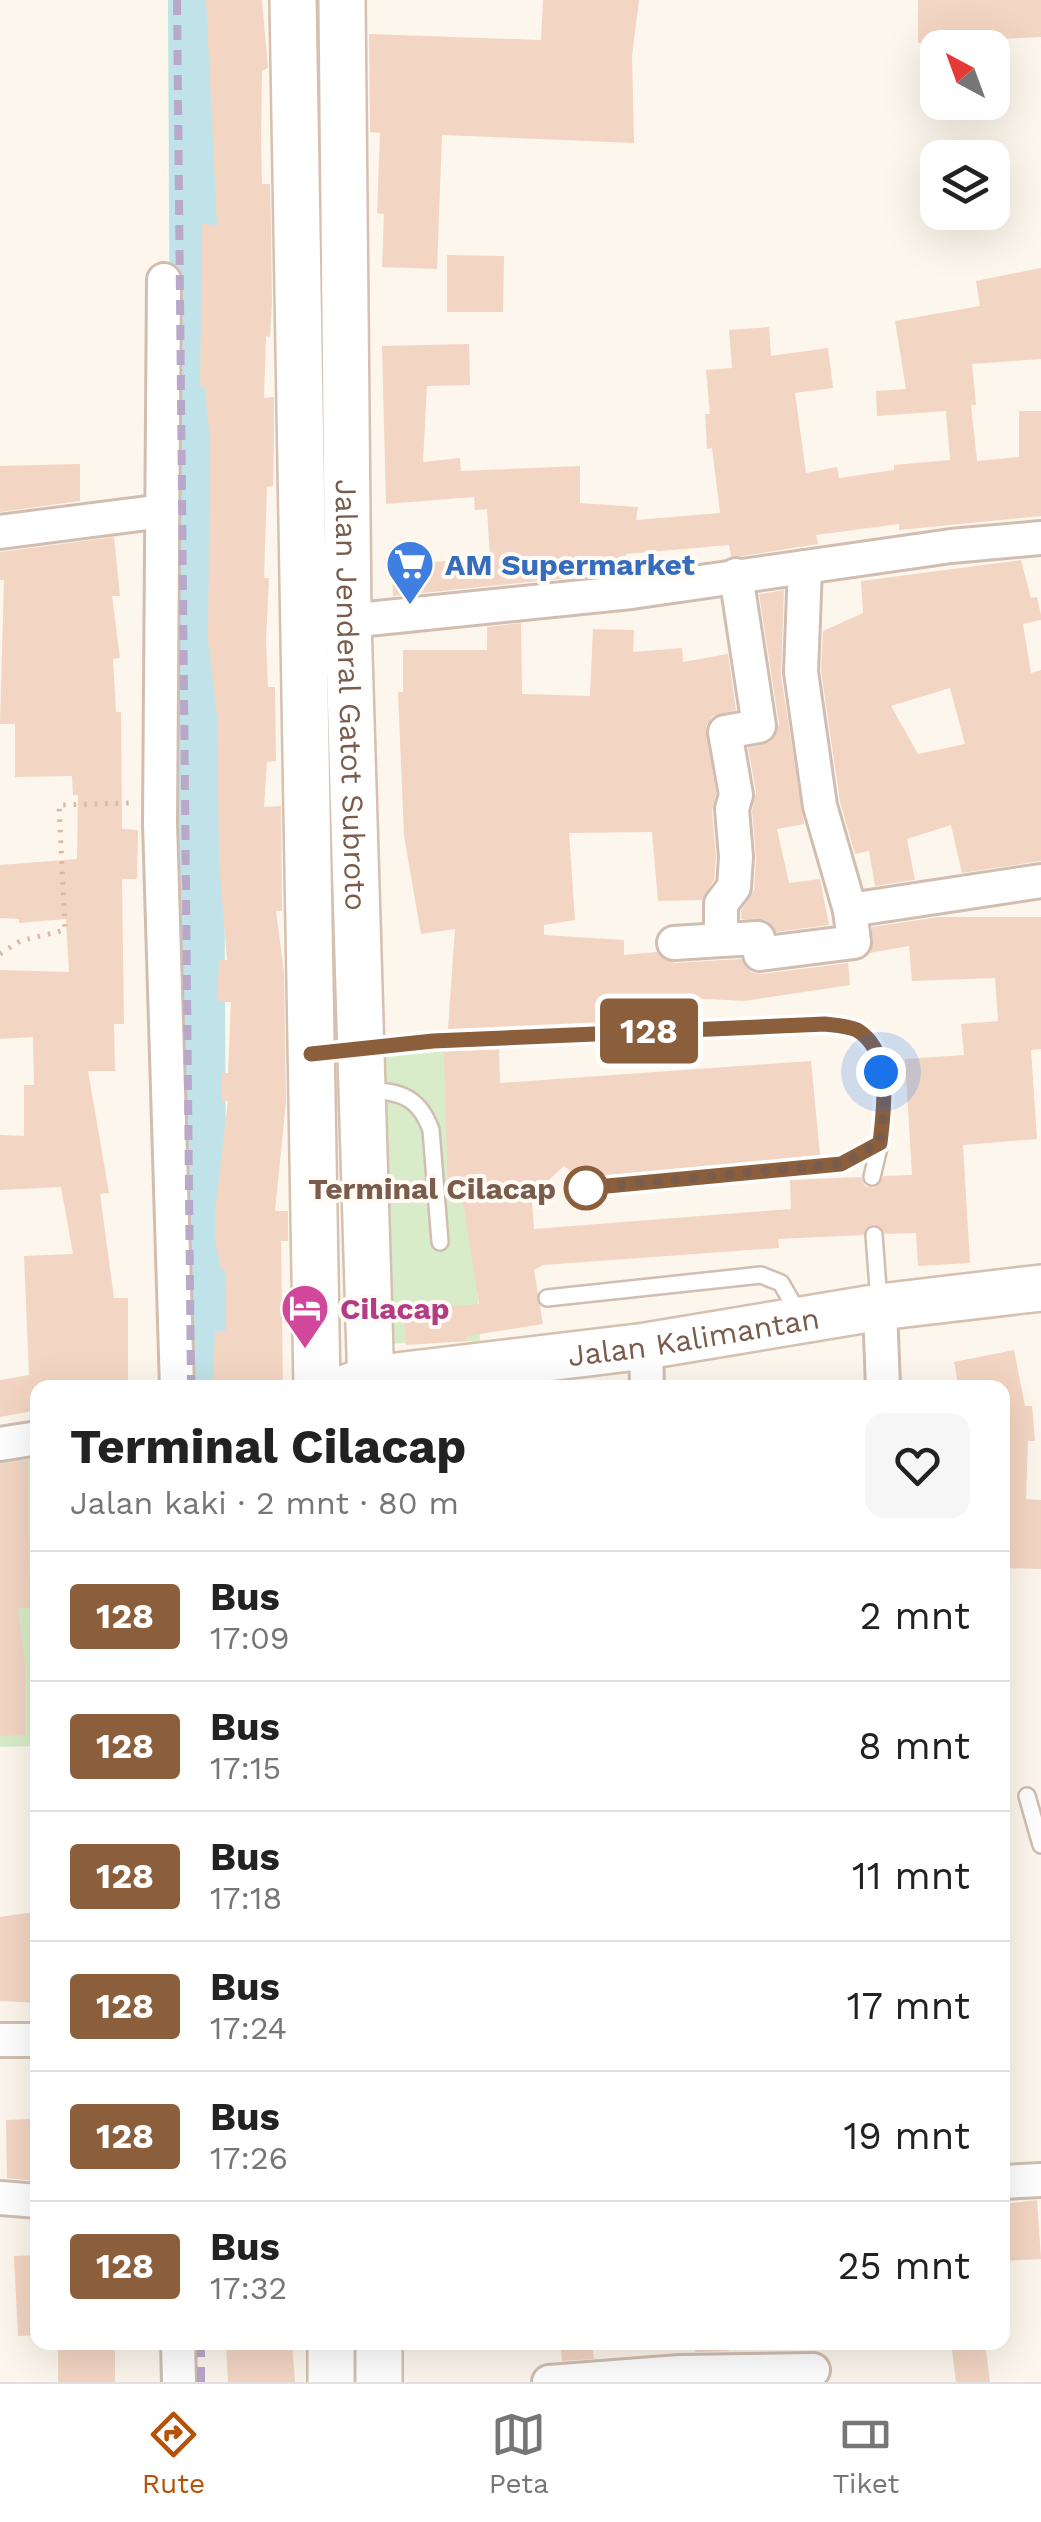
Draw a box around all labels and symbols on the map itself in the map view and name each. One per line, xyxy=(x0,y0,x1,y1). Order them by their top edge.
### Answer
north arrow xyxy=(920,30,1010,120)
street label: Jalan Jenderal Gatot Subroto xyxy=(329,479,374,911)
supermarket icon: AM Supermarket xyxy=(384,538,436,606)
place label: AM Supermarket xyxy=(445,547,695,582)
line badge: 128 xyxy=(592,998,706,1064)
your location xyxy=(856,1047,906,1097)
marker: Terminal Cilacap xyxy=(565,1167,607,1209)
place label: Terminal Cilacap xyxy=(308,1171,556,1206)
hotel icon: Cilacap xyxy=(279,1282,331,1350)
place label: Cilacap xyxy=(340,1291,450,1326)
street label: Jalan Kalimantan xyxy=(566,1300,822,1373)

